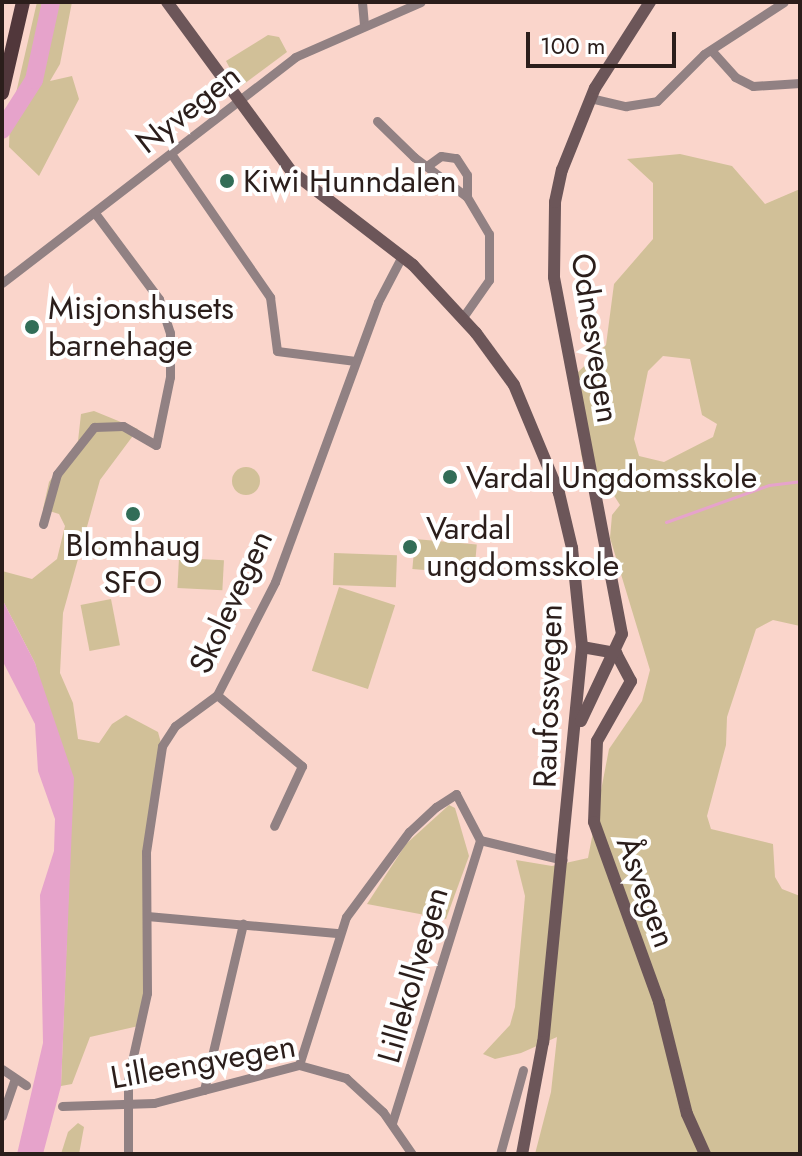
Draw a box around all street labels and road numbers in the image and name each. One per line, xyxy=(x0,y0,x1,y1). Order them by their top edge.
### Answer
street label: Nyvegen xyxy=(128,56,248,162)
street label: Odnesvegen xyxy=(563,250,627,426)
street label: Skolevegen xyxy=(181,524,281,680)
street label: Raufossvegen xyxy=(526,603,570,789)
street label: Åsvegen xyxy=(608,831,684,953)
street label: Lillekollvegen xyxy=(370,883,456,1067)
street label: Lilleengvegen xyxy=(108,1027,298,1097)

